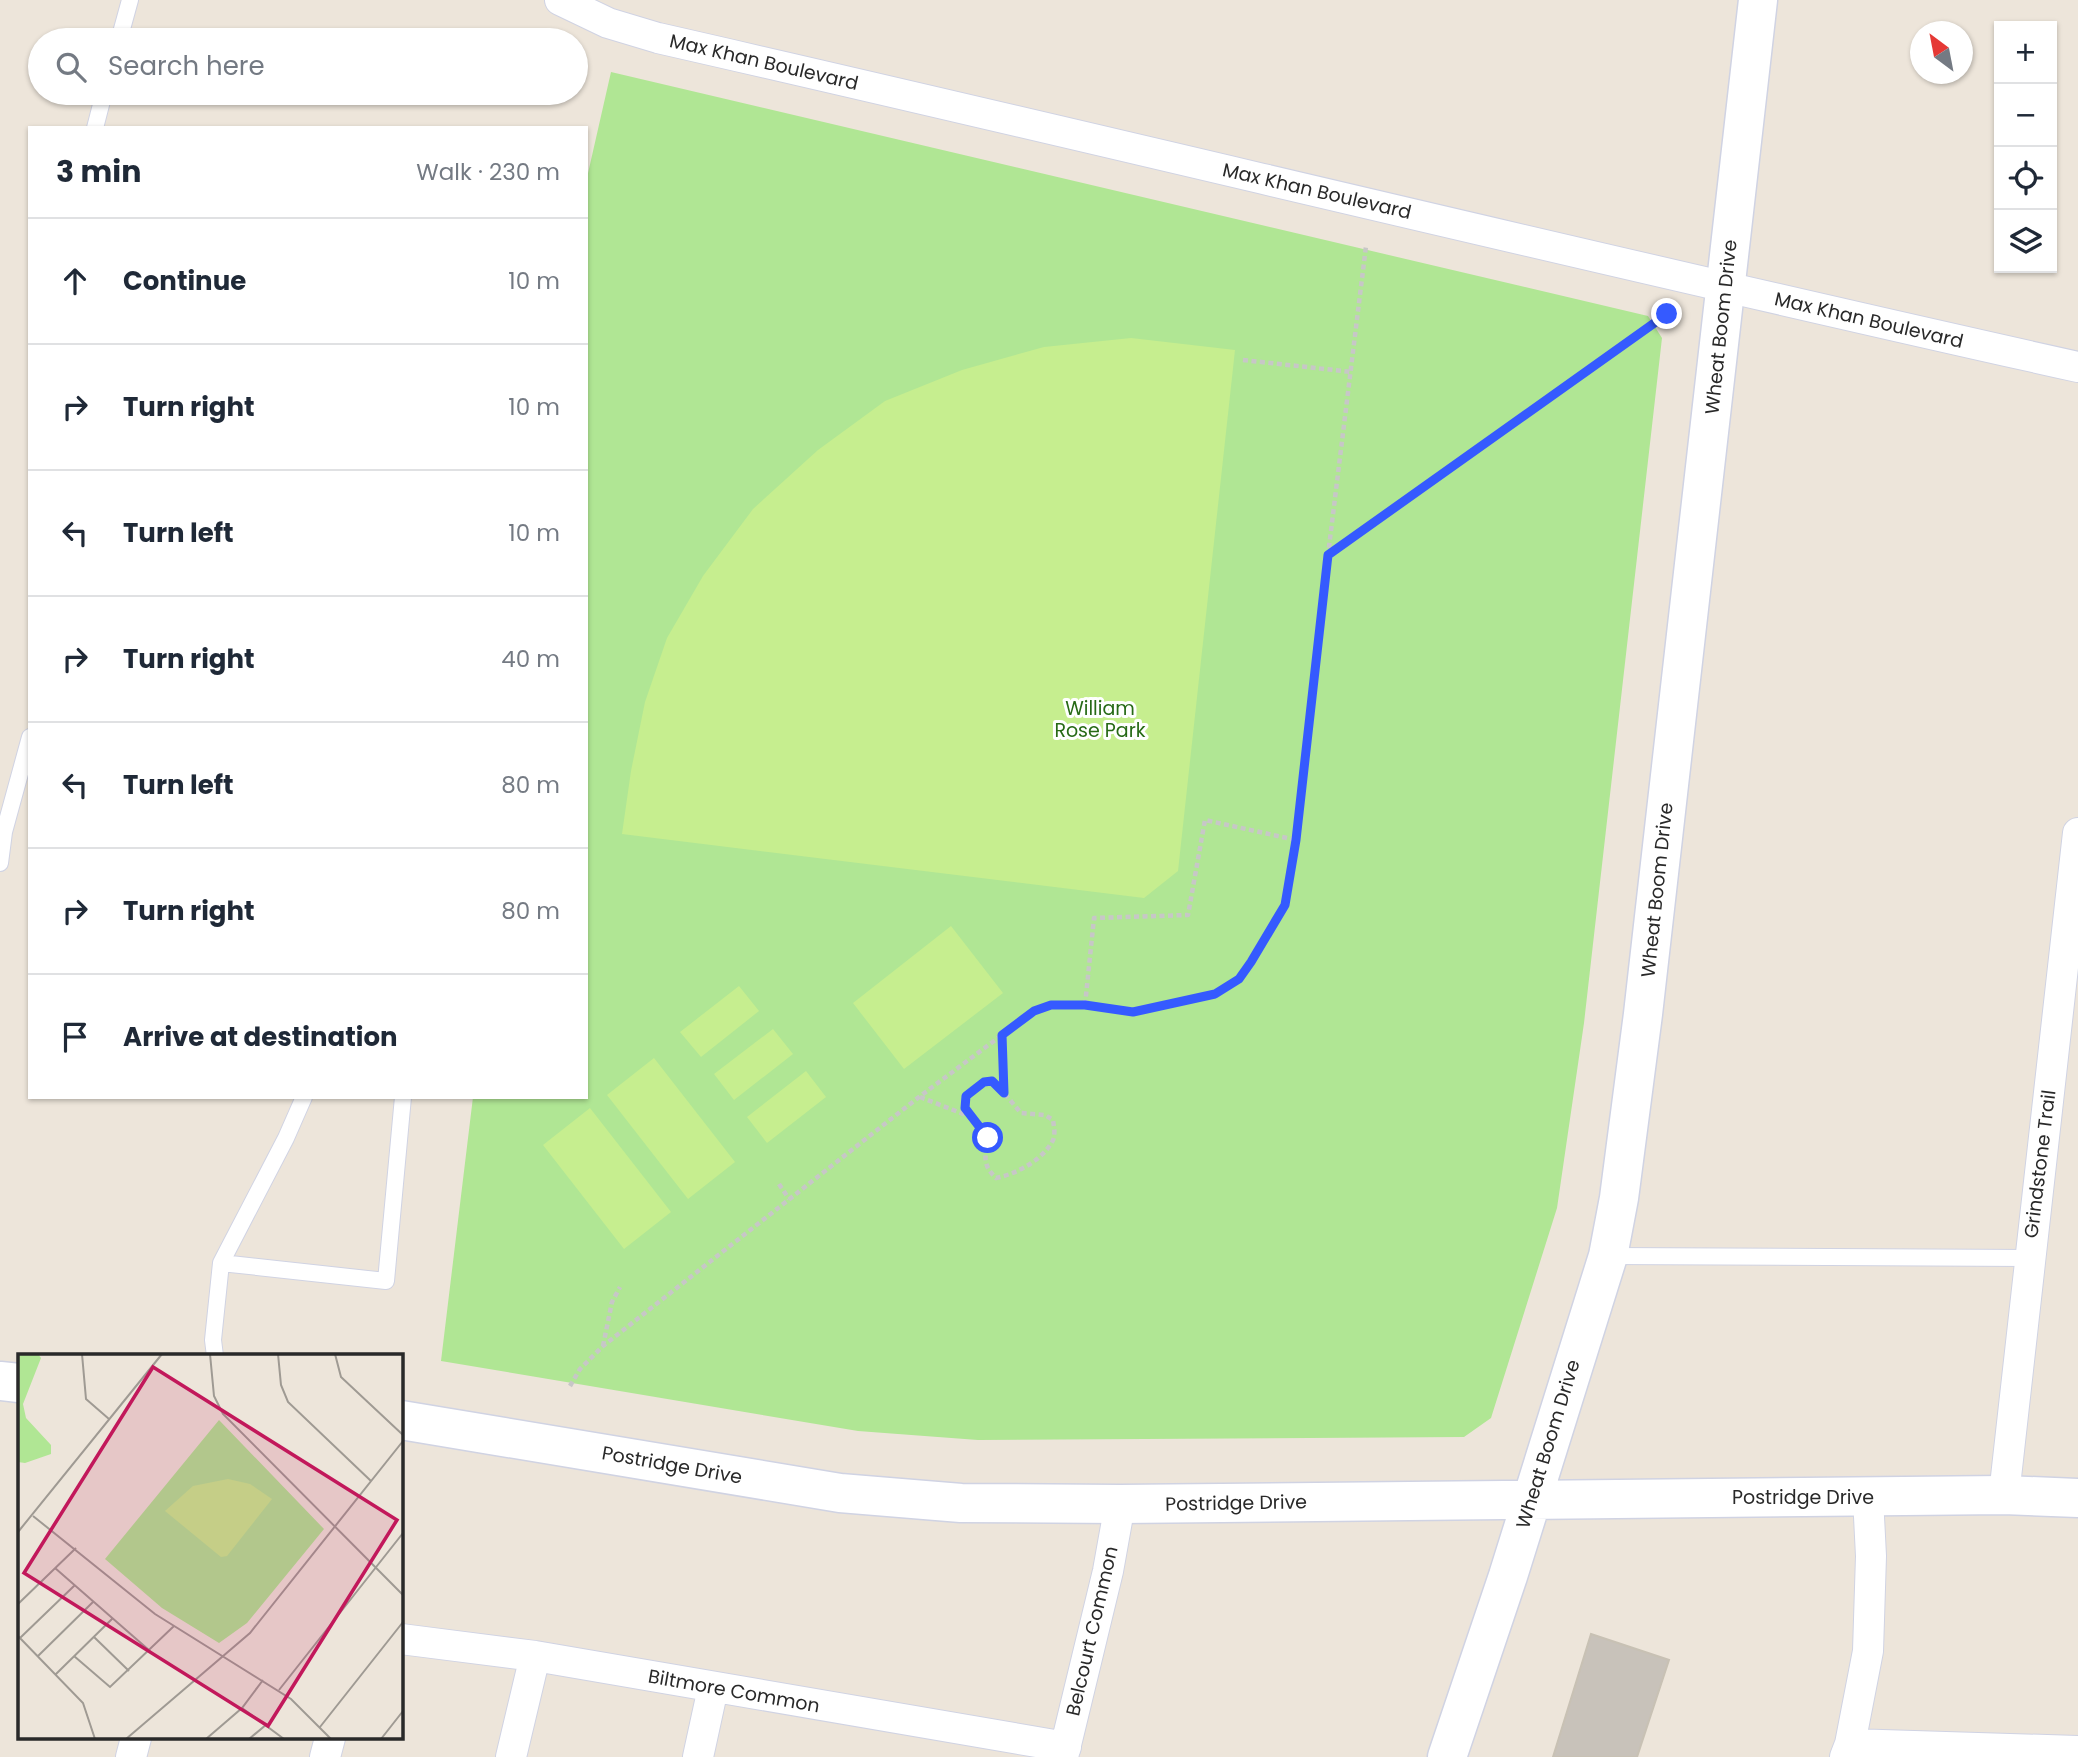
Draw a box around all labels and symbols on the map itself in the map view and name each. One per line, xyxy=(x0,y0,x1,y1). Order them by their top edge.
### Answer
north arrow xyxy=(1910,21,1973,84)
street label: Max Khan Boulevard xyxy=(667,27,861,97)
street label: Max Khan Boulevard xyxy=(1220,156,1414,226)
street label: Wheat Boom Drive xyxy=(1698,238,1744,416)
street label: Max Khan Boulevard xyxy=(1772,285,1966,355)
route end xyxy=(1651,298,1682,329)
park label: William Rose Park xyxy=(1054,695,1146,744)
street label: Wheat Boom Drive xyxy=(1634,801,1680,979)
street label: Grindstone Trail xyxy=(2018,1088,2062,1240)
route start xyxy=(972,1122,1003,1153)
inset map xyxy=(18,1354,402,1740)
street label: Wheat Boom Drive xyxy=(1509,1356,1587,1532)
street label: Postridge Drive xyxy=(600,1439,744,1491)
street label: Postridge Drive xyxy=(1732,1484,1874,1511)
street label: Postridge Drive xyxy=(1165,1488,1307,1518)
street label: Belcourt Common xyxy=(1059,1544,1125,1718)
street label: Biltmore Common xyxy=(646,1663,822,1719)

